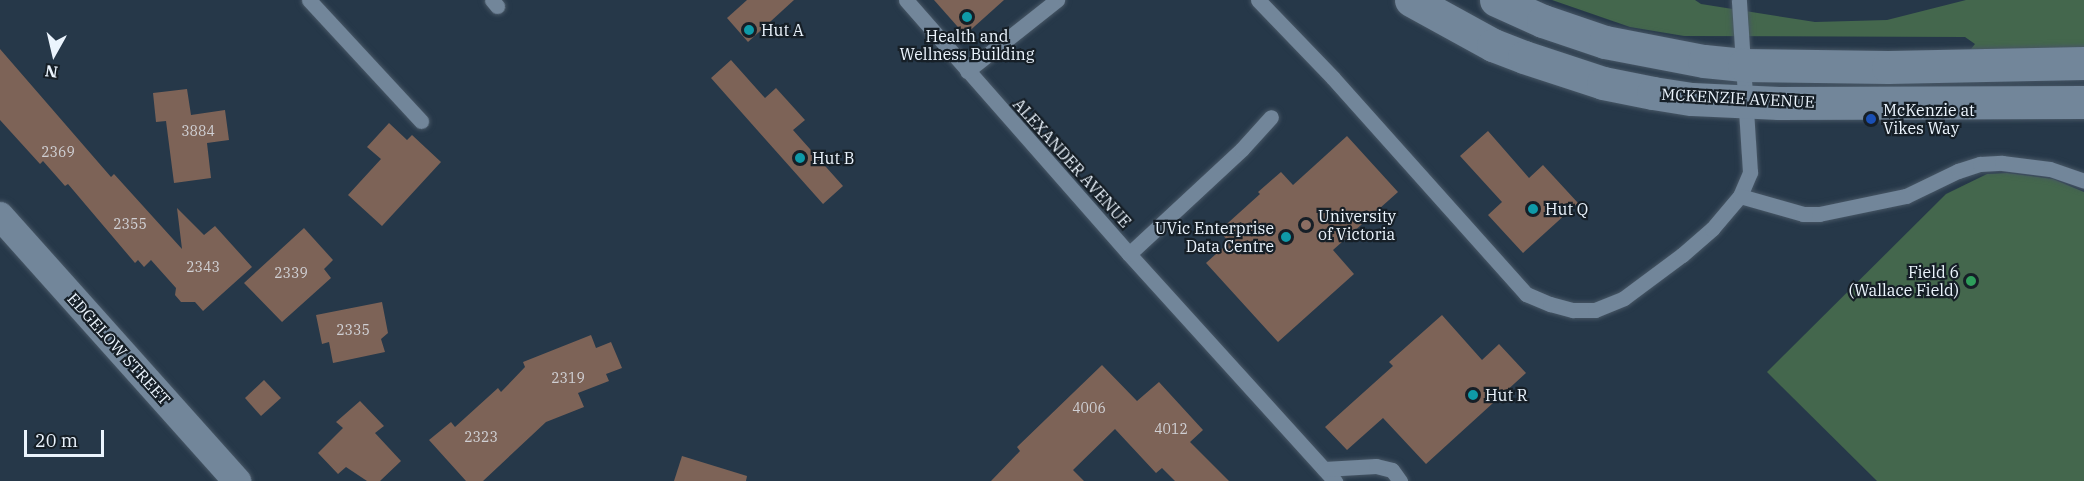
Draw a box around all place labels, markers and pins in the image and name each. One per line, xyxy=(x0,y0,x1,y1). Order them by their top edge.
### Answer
marker: Health and Wellness Building xyxy=(960,10,974,24)
place label: Hut A xyxy=(761,20,804,40)
marker: Hut A xyxy=(742,23,756,37)
place label: Health and Wellness Building xyxy=(900,26,1034,64)
place label: McKenzie at Vikes Way xyxy=(1883,100,1975,138)
marker: McKenzie at Vikes Way xyxy=(1864,112,1878,126)
place label: Hut B xyxy=(812,148,855,168)
marker: Hut B xyxy=(793,151,807,165)
place label: Hut Q xyxy=(1545,199,1588,219)
marker: Hut Q xyxy=(1526,202,1540,216)
place label: University of Victoria xyxy=(1318,206,1396,244)
place label: UVic Enterprise Data Centre xyxy=(1155,218,1274,256)
marker: University of Victoria xyxy=(1299,218,1313,232)
marker: UVic Enterprise Data Centre xyxy=(1279,230,1293,244)
place label: Field 6 (Wallace Field) xyxy=(1848,262,1959,300)
marker: Field 6 (Wallace Field) xyxy=(1964,274,1978,288)
place label: Hut R xyxy=(1485,385,1528,405)
marker: Hut R xyxy=(1466,388,1480,402)

